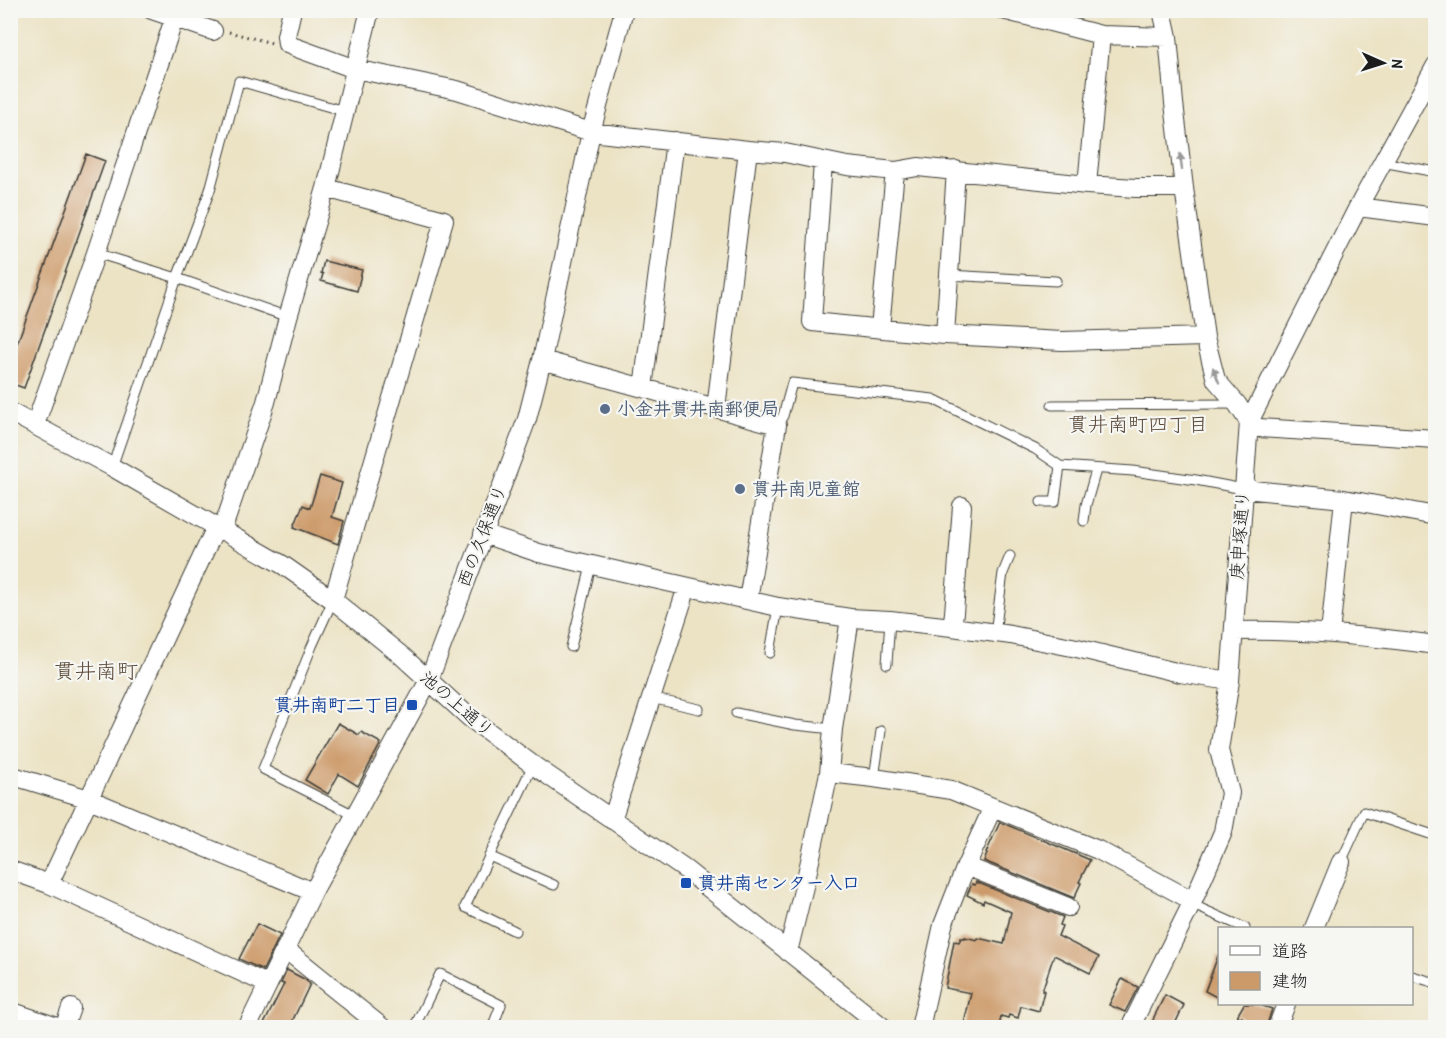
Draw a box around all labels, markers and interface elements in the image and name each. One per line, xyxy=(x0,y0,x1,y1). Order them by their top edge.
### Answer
north arrow xyxy=(1353,33,1413,93)
text: N xyxy=(1387,59,1409,69)
one-way arrow xyxy=(1176,153,1185,172)
one-way arrow xyxy=(1211,365,1221,383)
place label: 小金井貫井南郵便局 xyxy=(617,396,779,421)
marker: 小金井貫井南郵便局 xyxy=(598,402,612,416)
district label: 貫井南町四丁目 xyxy=(1068,410,1208,437)
place label: 貫井南児童館 xyxy=(752,476,860,501)
street label: 西の久保通り xyxy=(451,481,513,591)
marker: 貫井南児童館 xyxy=(733,482,747,496)
street label: 庚申塚通り xyxy=(1224,489,1255,581)
district label: 貫井南町 xyxy=(54,656,138,685)
street label: 池の上通り xyxy=(415,665,499,743)
place label: 貫井南町二丁目 xyxy=(274,692,400,717)
marker: 貫井南町二丁目 xyxy=(405,698,419,712)
place label: 貫井南センター入口 xyxy=(698,870,860,895)
marker: 貫井南センター入口 xyxy=(679,876,693,890)
legend xyxy=(1218,927,1413,1005)
text: 道路 xyxy=(1272,938,1308,963)
text: 建物 xyxy=(1272,968,1308,993)

